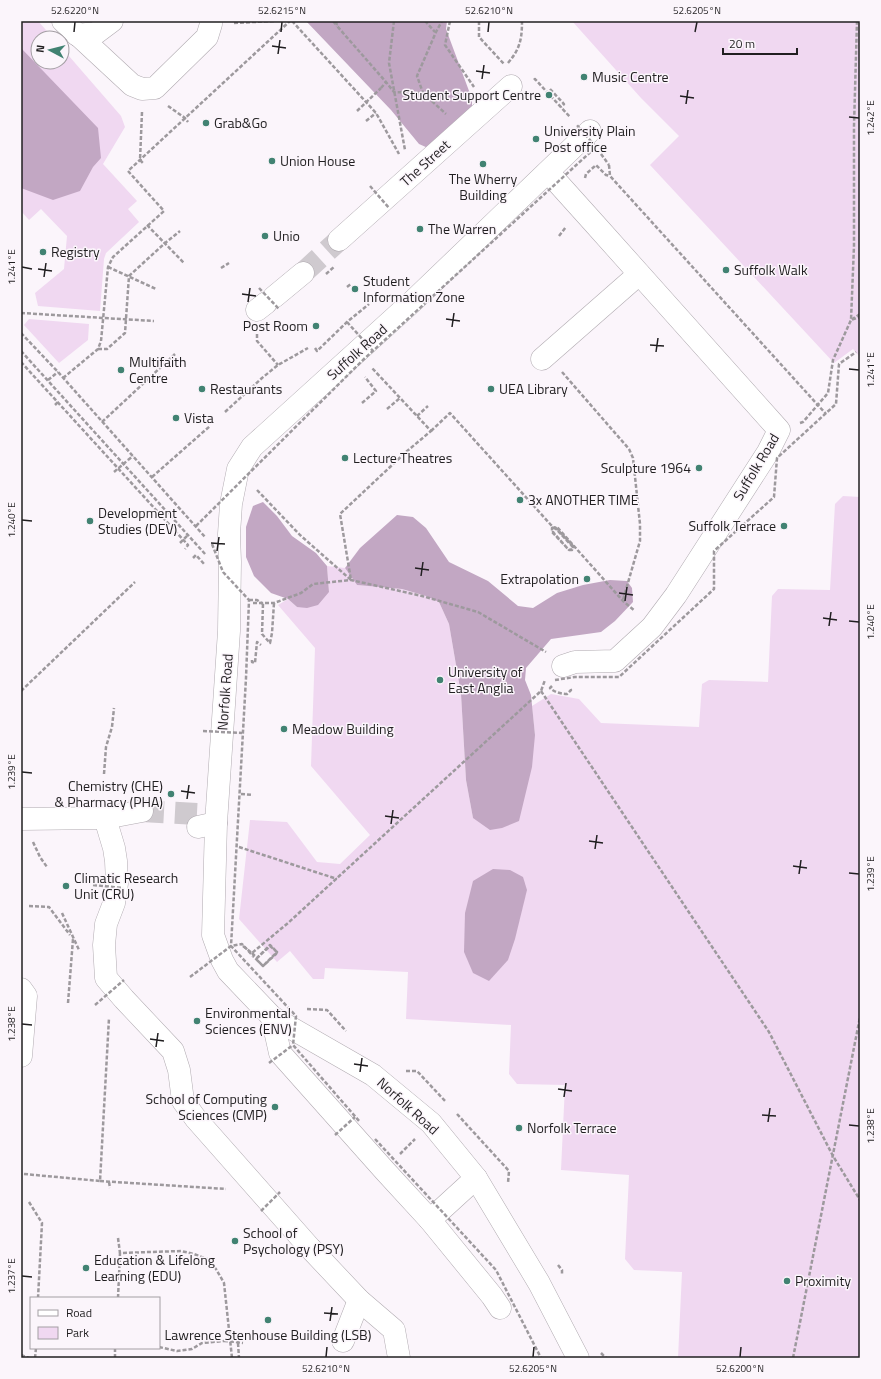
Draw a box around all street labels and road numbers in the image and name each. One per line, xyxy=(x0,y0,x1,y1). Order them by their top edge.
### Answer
street label: The Street xyxy=(395,134,454,191)
street label: Suffolk Road xyxy=(322,319,392,384)
street label: Suffolk Road xyxy=(727,429,784,504)
street label: Norfolk Road xyxy=(211,653,238,731)
street label: Norfolk Road xyxy=(373,1072,444,1139)

